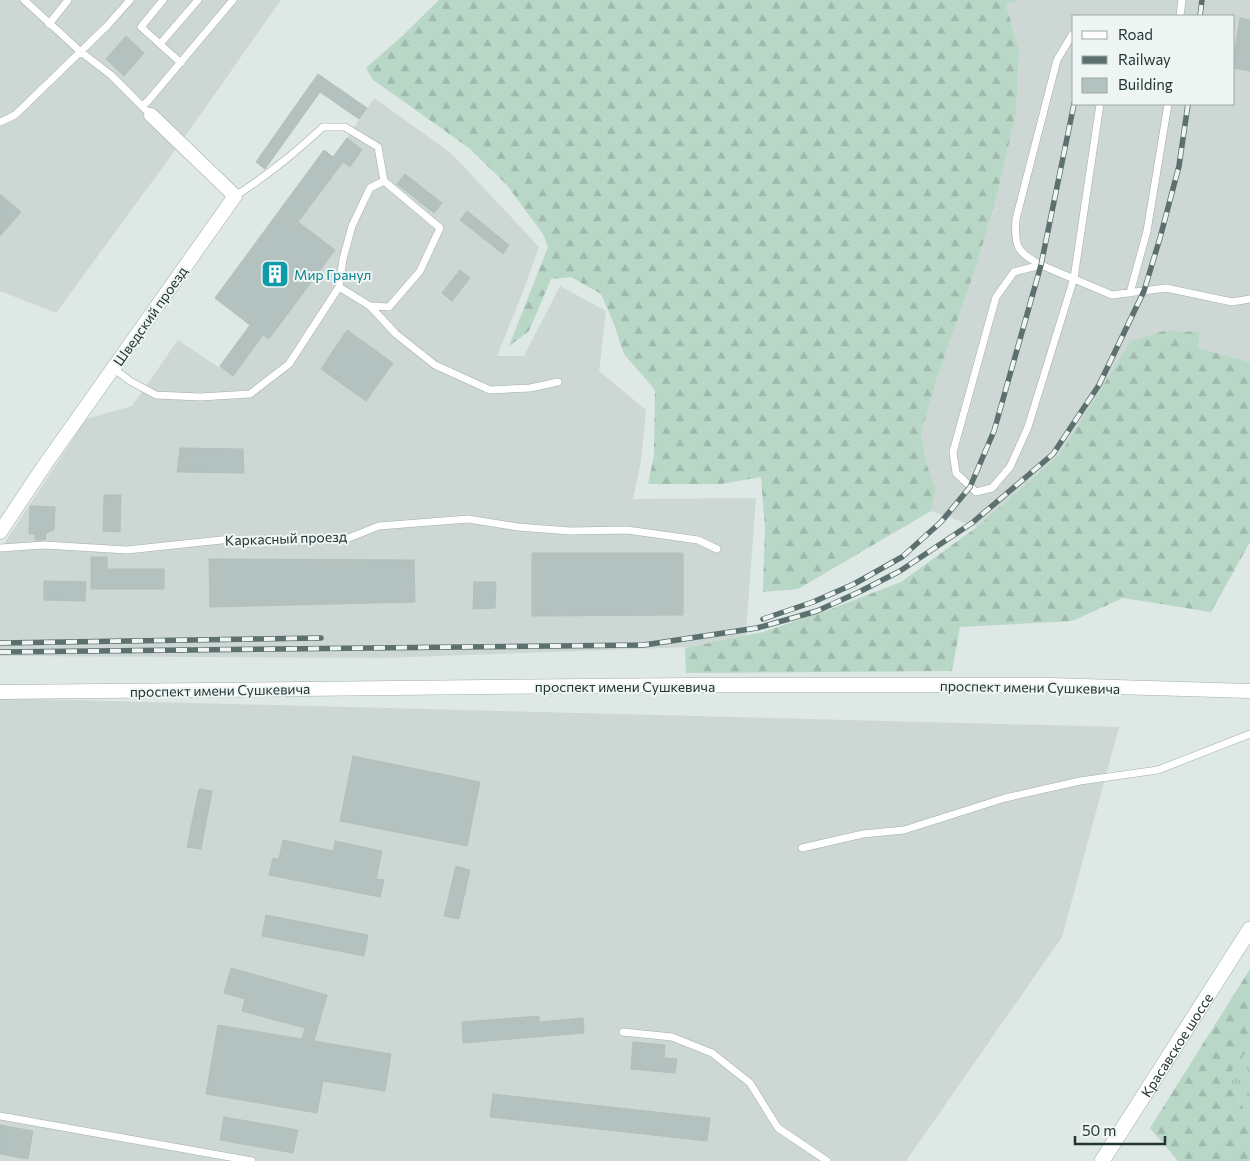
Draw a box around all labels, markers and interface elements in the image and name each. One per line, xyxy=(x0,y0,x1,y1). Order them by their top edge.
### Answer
legend xyxy=(1072,15,1235,105)
text: Road xyxy=(1118,25,1153,43)
text: Railway xyxy=(1118,50,1171,68)
text: Building xyxy=(1118,75,1173,93)
building icon: Мир Гранул xyxy=(260,259,290,289)
street label: Шведский проезд xyxy=(109,263,191,369)
place label: Мир Гранул xyxy=(294,266,371,283)
street label: Каркасный проезд xyxy=(225,527,347,549)
street label: проспект имени Сушкевича xyxy=(940,677,1120,697)
street label: проспект имени Сушкевича xyxy=(535,678,715,695)
street label: проспект имени Сушкевича xyxy=(130,680,310,700)
street label: Красавское шоссе xyxy=(1137,989,1216,1100)
scale bar xyxy=(1075,1114,1165,1146)
text: 50 m xyxy=(1082,1121,1116,1139)

